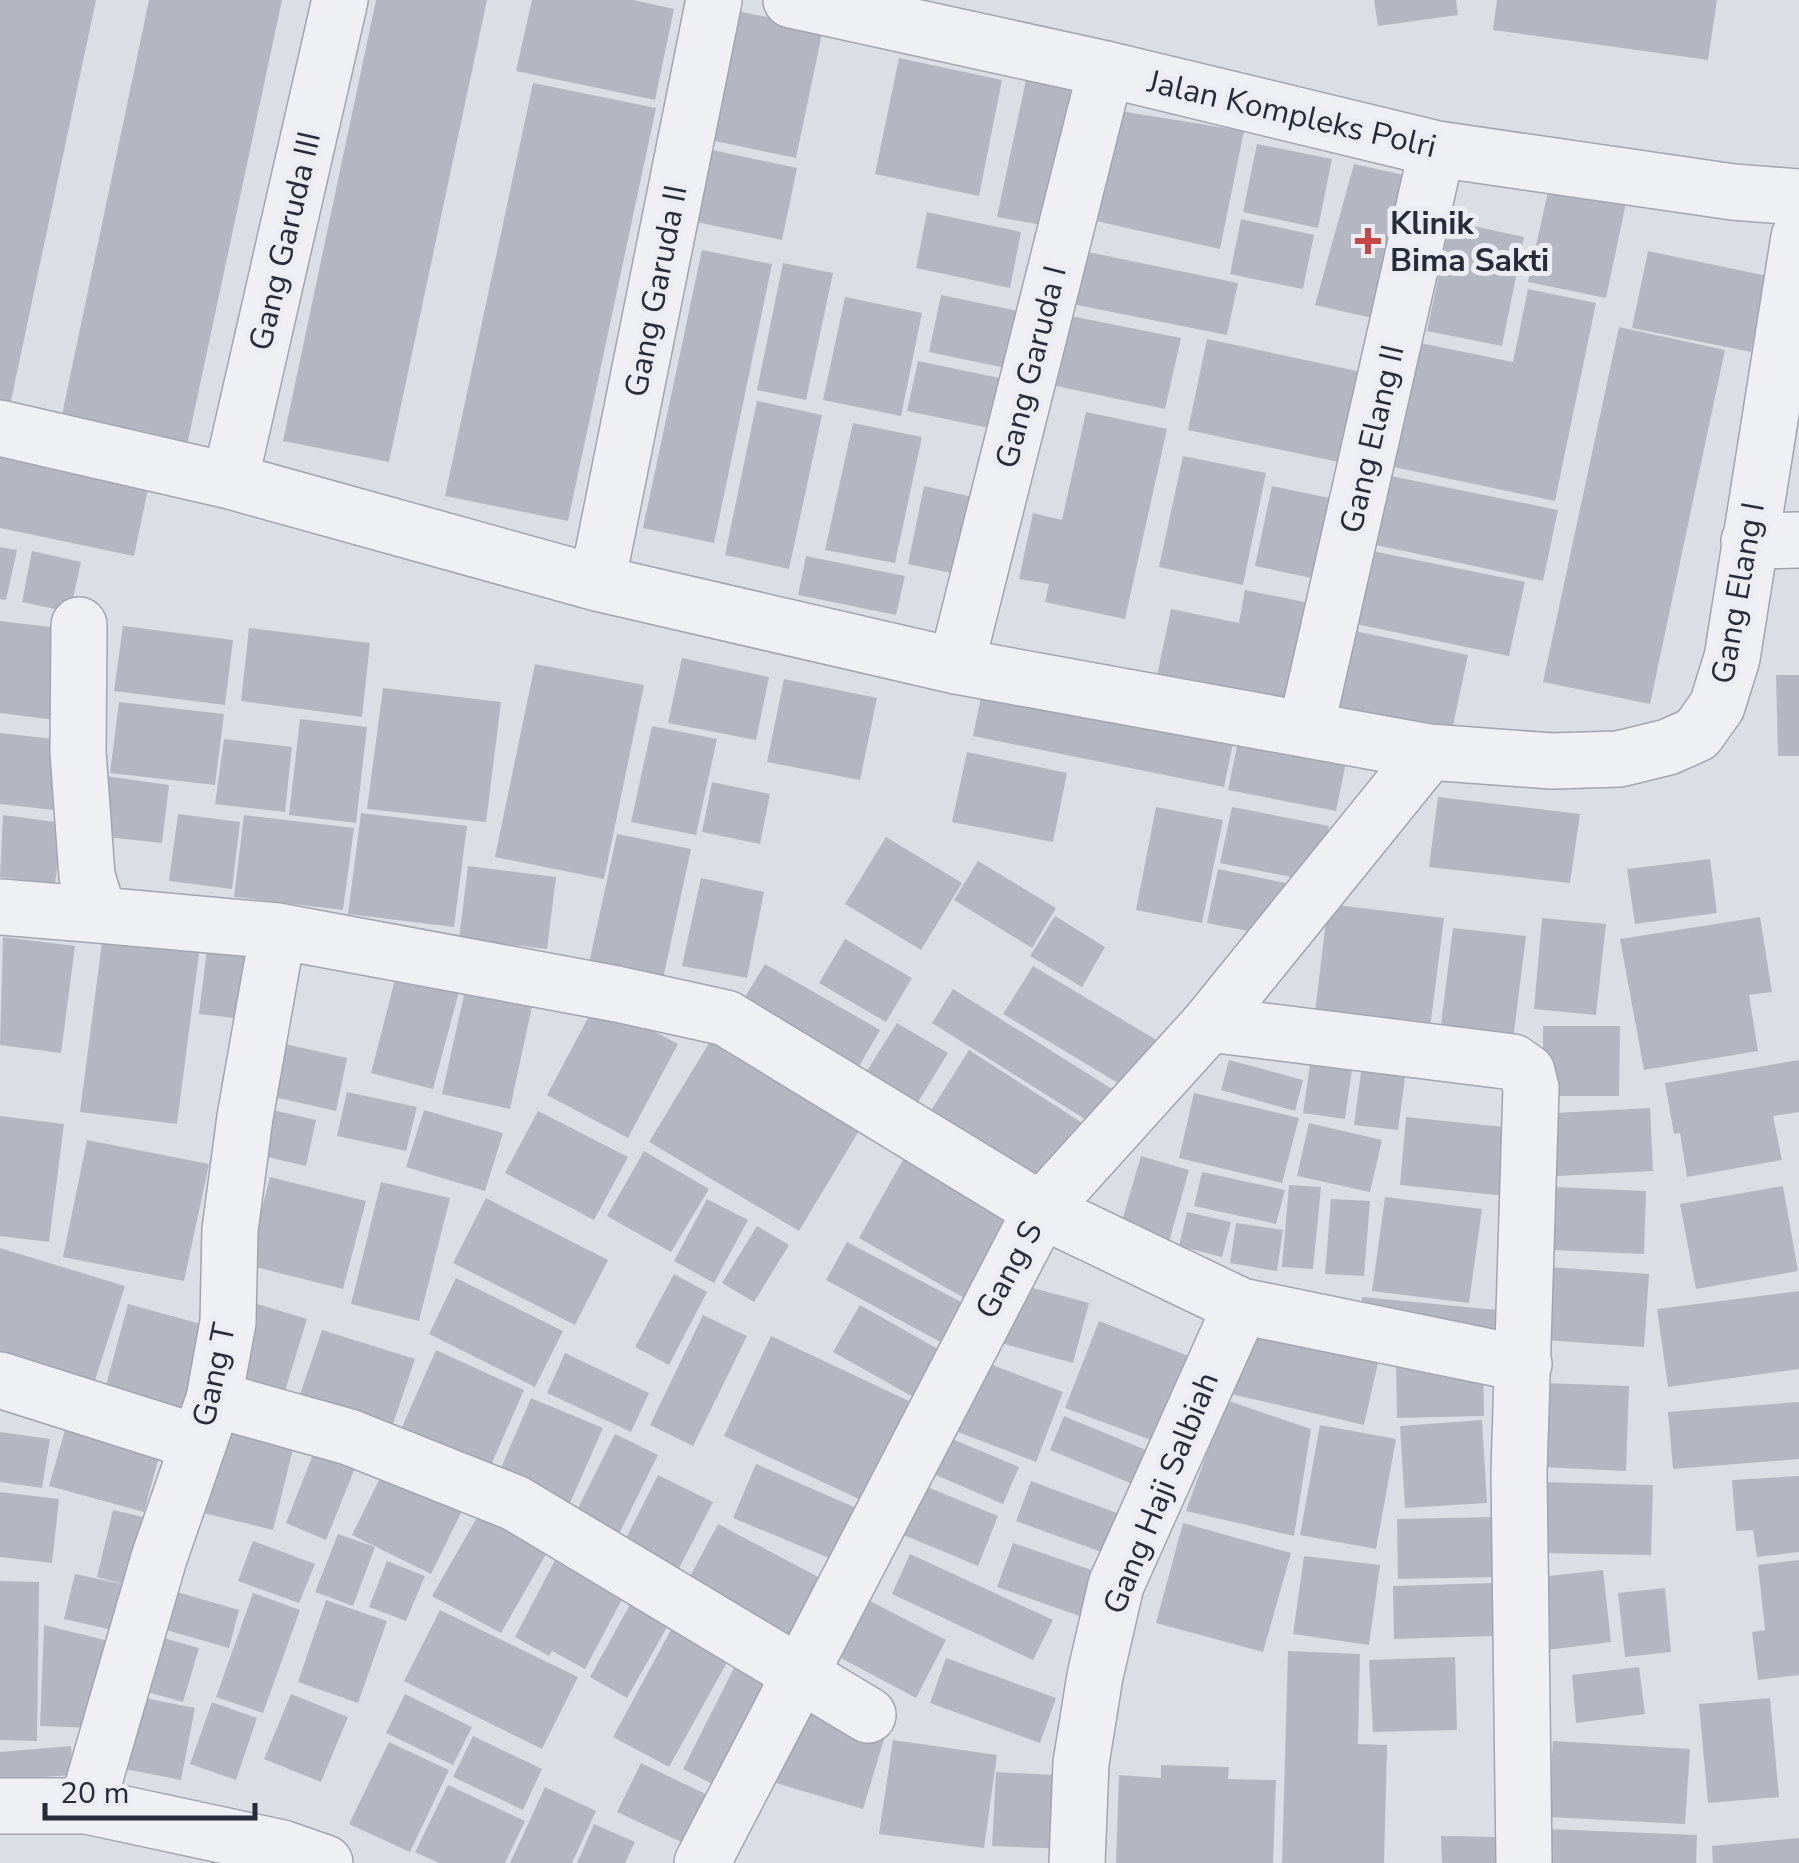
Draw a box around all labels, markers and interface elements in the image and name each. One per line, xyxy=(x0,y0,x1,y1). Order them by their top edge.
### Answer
street label: Jalan Kompleks Polri xyxy=(1142,60,1441,168)
street label: Gang Garuda III xyxy=(239,127,331,355)
street label: Gang Garuda II xyxy=(614,181,698,401)
place label: Klinik Bima Sakti xyxy=(1390,202,1549,282)
marker: Klinik Bima Sakti xyxy=(1355,228,1381,254)
street label: Gang Garuda I xyxy=(985,261,1077,473)
street label: Gang Elang II xyxy=(1329,341,1415,537)
street label: Gang Elang I xyxy=(1701,499,1775,687)
street label: Gang S xyxy=(965,1214,1053,1326)
street label: Gang T xyxy=(182,1319,246,1431)
street label: Gang Haji Salbiah xyxy=(1093,1366,1229,1620)
scale bar xyxy=(45,1758,255,1820)
text: 20 m xyxy=(60,1773,129,1814)

